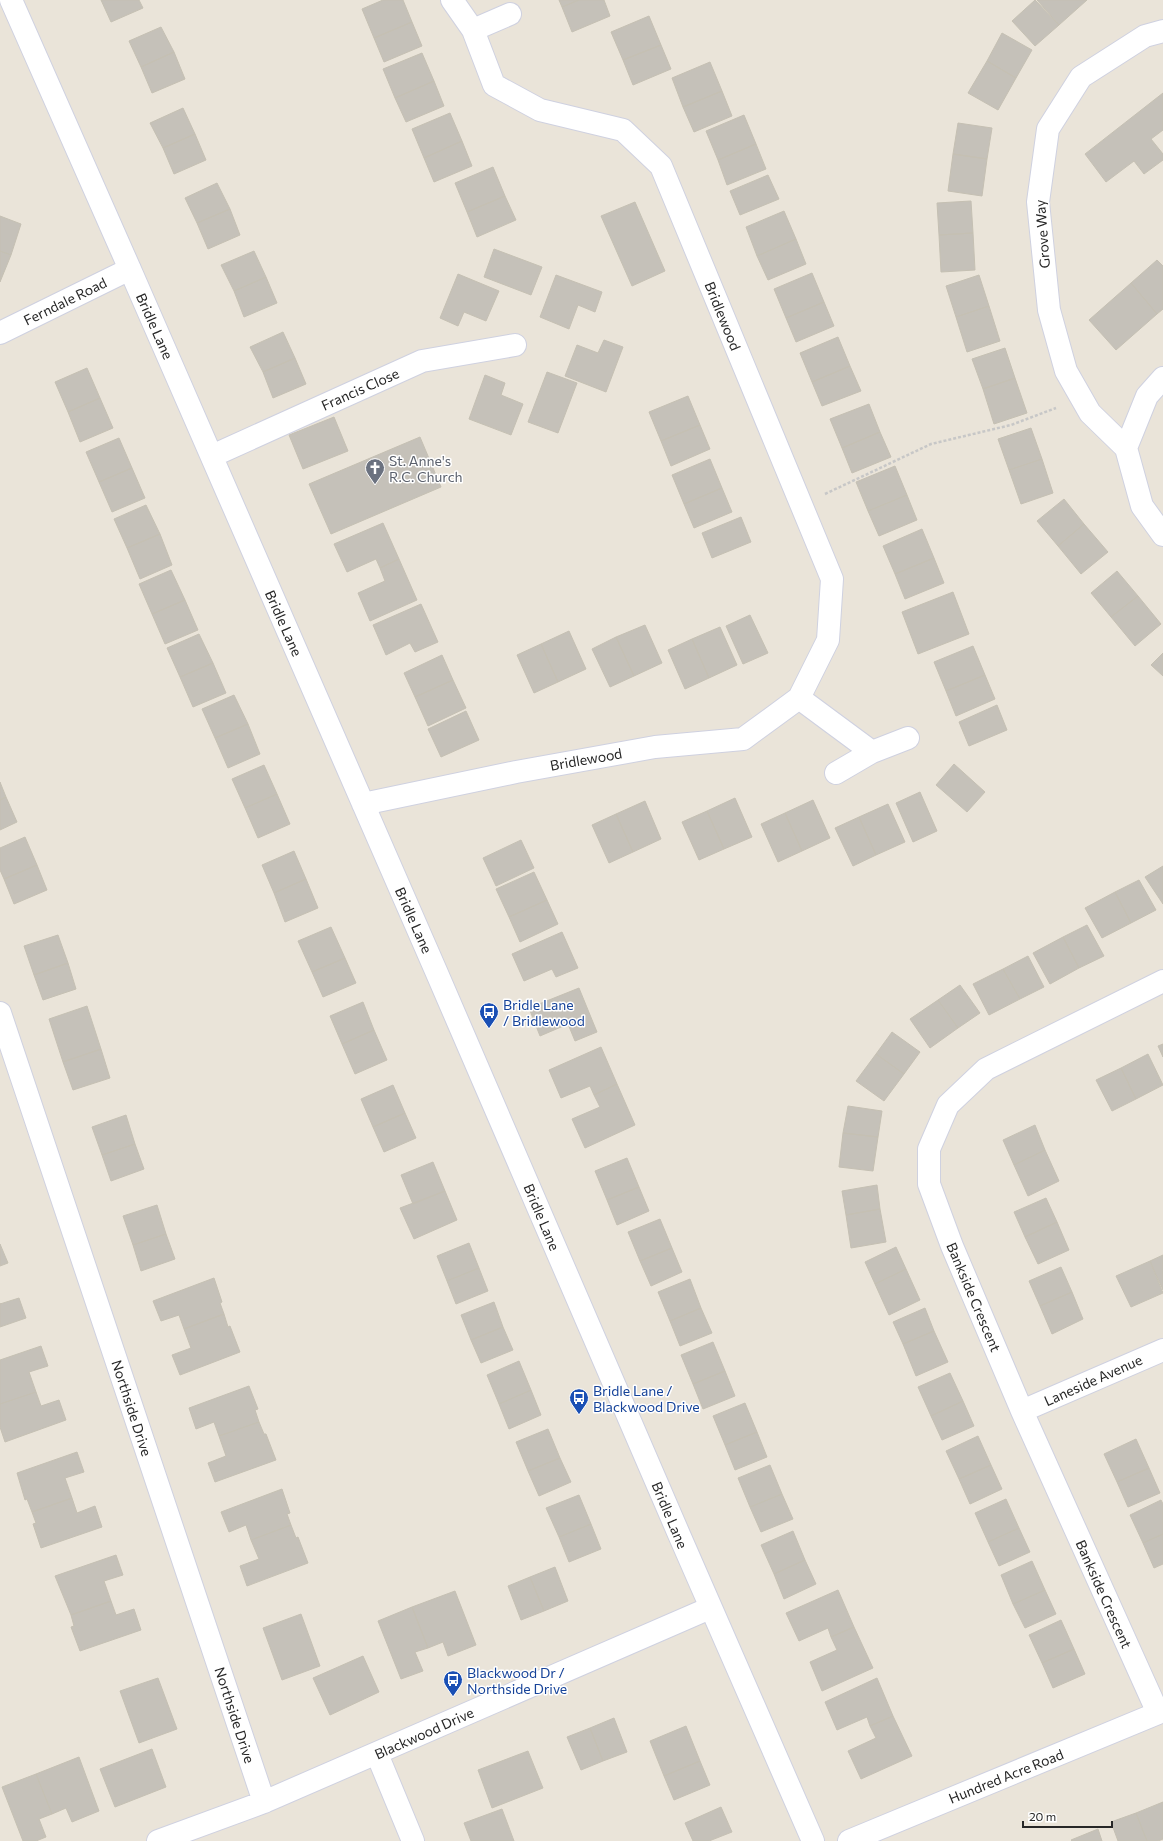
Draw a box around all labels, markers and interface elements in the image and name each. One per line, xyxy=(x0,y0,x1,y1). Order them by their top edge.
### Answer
street label: Grove Way xyxy=(1031,199,1053,269)
street label: Ferndale Road xyxy=(21,274,109,328)
street label: Bridlewood xyxy=(701,279,745,353)
street label: Bridle Lane xyxy=(133,290,177,362)
street label: Francis Close xyxy=(318,364,402,414)
place label: St. Anne's R.C. Church xyxy=(389,452,463,485)
church icon: St. Anne's R.C. Church xyxy=(364,457,386,485)
street label: Bridle Lane xyxy=(262,587,306,659)
street label: Bridlewood xyxy=(549,744,623,774)
street label: Bridle Lane xyxy=(392,884,436,956)
place label: Bridle Lane / Bridlewood xyxy=(503,996,585,1029)
bus stop icon: Bridle Lane / Bridlewood xyxy=(478,1001,500,1029)
street label: Bridle Lane xyxy=(520,1181,564,1253)
street label: Bankside Crescent xyxy=(943,1240,1005,1354)
street label: Laneside Avenue xyxy=(1041,1351,1145,1409)
street label: Northside Drive xyxy=(108,1358,156,1458)
place label: Bridle Lane / Blackwood Drive xyxy=(593,1382,700,1415)
bus stop icon: Bridle Lane / Blackwood Drive xyxy=(568,1387,590,1415)
street label: Bridle Lane xyxy=(648,1479,692,1551)
street label: Bankside Crescent xyxy=(1072,1537,1136,1651)
place label: Blackwood Dr / Northside Drive xyxy=(467,1664,567,1697)
street label: Northside Drive xyxy=(211,1665,259,1765)
bus stop icon: Blackwood Dr / Northside Drive xyxy=(442,1669,464,1697)
street label: Blackwood Drive xyxy=(372,1704,476,1762)
street label: Hundred Acre Road xyxy=(946,1745,1066,1807)
scale bar xyxy=(1023,1803,1112,1829)
text: 20 m xyxy=(1029,1809,1056,1823)

